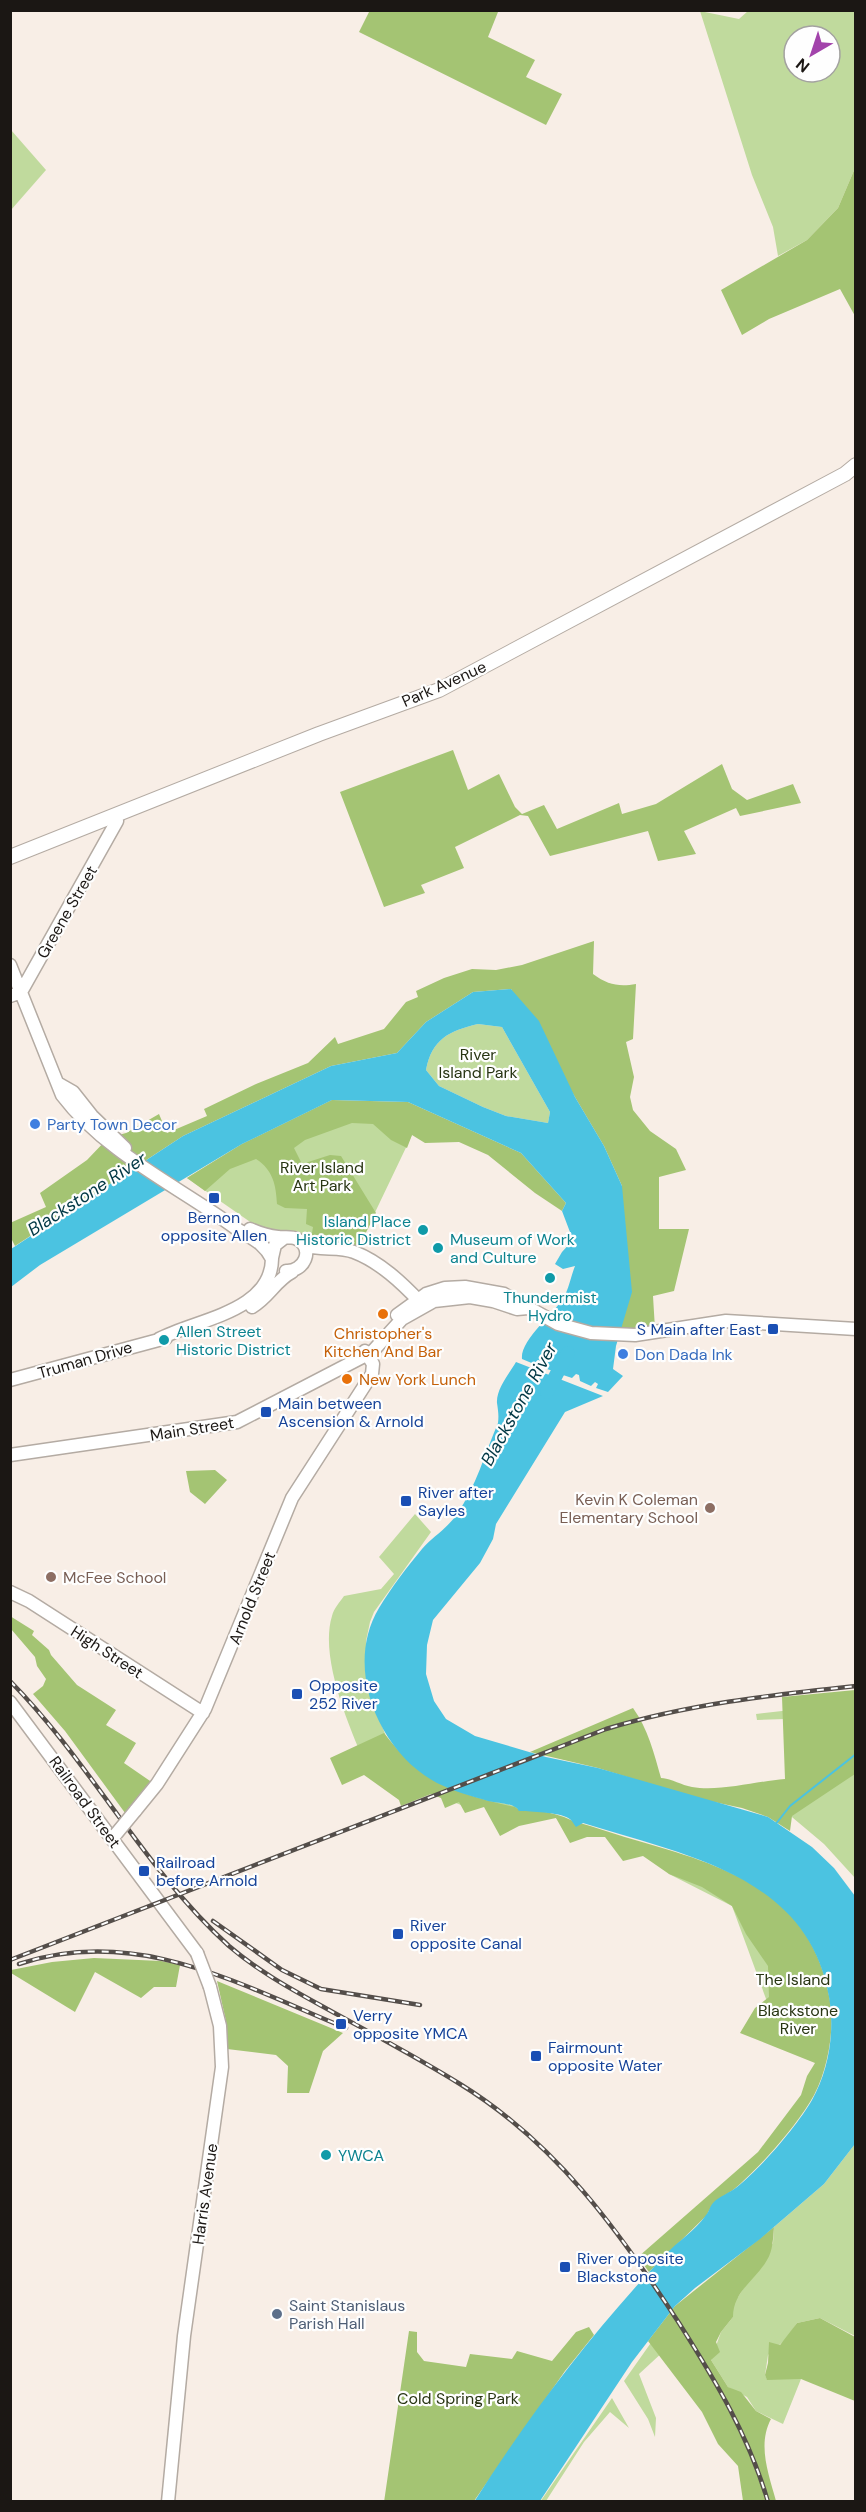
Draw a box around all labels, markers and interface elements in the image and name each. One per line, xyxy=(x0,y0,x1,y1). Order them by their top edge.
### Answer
north arrow xyxy=(782,24,842,84)
text: N xyxy=(792,53,814,77)
street label: Park Avenue xyxy=(399,656,489,712)
street label: Greene Street xyxy=(32,862,102,962)
park label: River Island Park xyxy=(438,1044,518,1083)
place label: Party Town Decor xyxy=(47,1114,177,1135)
marker: Party Town Decor xyxy=(28,1117,42,1131)
water label: Blackstone River xyxy=(23,1146,152,1241)
park label: River Island Art Park xyxy=(280,1157,364,1196)
marker: Bernon opposite Allen xyxy=(207,1191,221,1205)
place label: Bernon opposite Allen xyxy=(161,1207,267,1246)
place label: Island Place Historic District xyxy=(296,1211,411,1250)
marker: Island Place Historic District xyxy=(416,1223,430,1237)
place label: Museum of Work and Culture xyxy=(450,1229,575,1268)
marker: Museum of Work and Culture xyxy=(431,1241,445,1255)
marker: Thundermist Hydro xyxy=(543,1271,557,1285)
place label: Thundermist Hydro xyxy=(503,1287,597,1326)
marker: Christopher's Kitchen And Bar xyxy=(376,1307,390,1321)
place label: S Main after East xyxy=(637,1319,761,1340)
place label: Allen Street Historic District xyxy=(176,1321,291,1360)
marker: S Main after East xyxy=(766,1322,780,1336)
place label: Christopher's Kitchen And Bar xyxy=(324,1323,442,1362)
marker: Allen Street Historic District xyxy=(157,1333,171,1347)
street label: Truman Drive xyxy=(35,1336,135,1384)
water label: Blackstone River xyxy=(475,1337,563,1470)
place label: Don Dada Ink xyxy=(635,1344,733,1365)
marker: Don Dada Ink xyxy=(616,1347,630,1361)
place label: New York Lunch xyxy=(359,1369,476,1390)
marker: New York Lunch xyxy=(340,1372,354,1386)
place label: Main between Ascension & Arnold xyxy=(278,1393,424,1432)
marker: Main between Ascension & Arnold xyxy=(259,1405,273,1419)
street label: Main Street xyxy=(148,1412,236,1446)
place label: River after Sayles xyxy=(418,1482,494,1521)
place label: Kevin K Coleman Elementary School xyxy=(560,1489,698,1528)
marker: River after Sayles xyxy=(399,1494,413,1508)
marker: Kevin K Coleman Elementary School xyxy=(703,1501,717,1515)
street label: Arnold Street xyxy=(224,1548,280,1648)
place label: McFee School xyxy=(63,1567,166,1588)
marker: McFee School xyxy=(44,1570,58,1584)
street label: High Street xyxy=(67,1621,147,1683)
place label: Opposite 252 River xyxy=(309,1675,378,1714)
marker: Opposite 252 River xyxy=(290,1687,304,1701)
street label: Railroad Street xyxy=(45,1752,125,1852)
place label: Railroad before Arnold xyxy=(156,1852,258,1891)
marker: Railroad before Arnold xyxy=(137,1864,151,1878)
place label: River opposite Canal xyxy=(410,1915,522,1954)
marker: River opposite Canal xyxy=(391,1927,405,1941)
park label: The Island xyxy=(756,1969,830,1990)
park label: Blackstone River xyxy=(758,2000,838,2039)
place label: Verry opposite YMCA xyxy=(353,2005,468,2044)
marker: Verry opposite YMCA xyxy=(334,2017,348,2031)
place label: Fairmount opposite Water xyxy=(548,2037,663,2076)
marker: Fairmount opposite Water xyxy=(529,2049,543,2063)
street label: Harris Avenue xyxy=(188,2142,222,2246)
place label: YWCA xyxy=(338,2145,385,2166)
marker: YWCA xyxy=(319,2148,333,2162)
place label: River opposite Blackstone xyxy=(577,2248,684,2287)
marker: River opposite Blackstone xyxy=(558,2260,572,2274)
place label: Saint Stanislaus Parish Hall xyxy=(289,2295,405,2334)
marker: Saint Stanislaus Parish Hall xyxy=(270,2307,284,2321)
park label: Cold Spring Park xyxy=(397,2388,519,2409)

